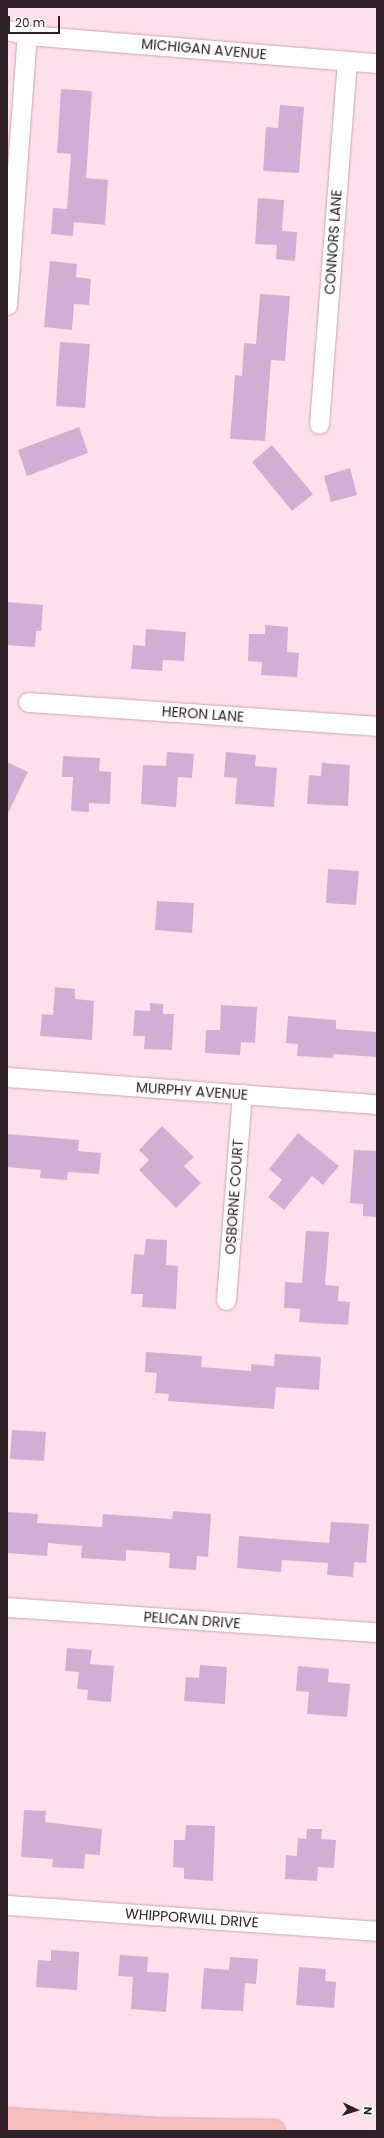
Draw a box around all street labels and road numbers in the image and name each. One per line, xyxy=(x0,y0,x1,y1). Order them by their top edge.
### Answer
street label: MICHIGAN AVENUE xyxy=(141,35,267,63)
street label: CONNORS LANE xyxy=(321,189,345,295)
street label: HERON LANE xyxy=(161,703,245,725)
street label: MURPHY AVENUE xyxy=(135,1079,249,1103)
street label: OSBORNE COURT xyxy=(222,1139,246,1255)
street label: PELICAN DRIVE xyxy=(143,1608,241,1632)
street label: WHIPPORWILL DRIVE xyxy=(125,1905,259,1931)

